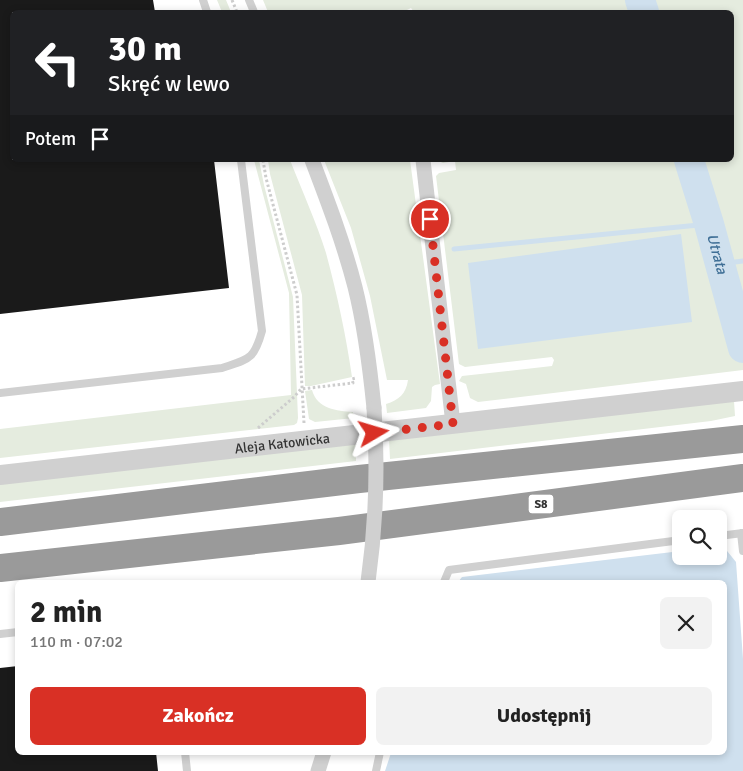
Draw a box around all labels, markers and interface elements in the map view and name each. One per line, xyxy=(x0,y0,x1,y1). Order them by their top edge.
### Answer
text: 30 m xyxy=(108,27,182,70)
icon: left xyxy=(25,30,90,95)
text: Skręć w lewo xyxy=(108,70,230,97)
icon: arrive xyxy=(86,125,114,153)
text: Potem xyxy=(25,127,76,151)
pin xyxy=(409,198,451,240)
icon: arrive xyxy=(416,205,444,233)
water label: Utrata xyxy=(703,232,731,276)
position arrow xyxy=(347,406,399,458)
street label: Aleja Katowicka xyxy=(234,429,331,457)
road number: S8 xyxy=(528,494,554,514)
map controls xyxy=(672,510,727,565)
button: search xyxy=(672,510,727,565)
text: 2 min xyxy=(30,594,102,631)
button: close xyxy=(660,597,712,649)
text: 110 m · 07:02 xyxy=(30,632,123,652)
button: Zakończ xyxy=(30,687,366,745)
button: Udostępnij xyxy=(376,687,712,745)

